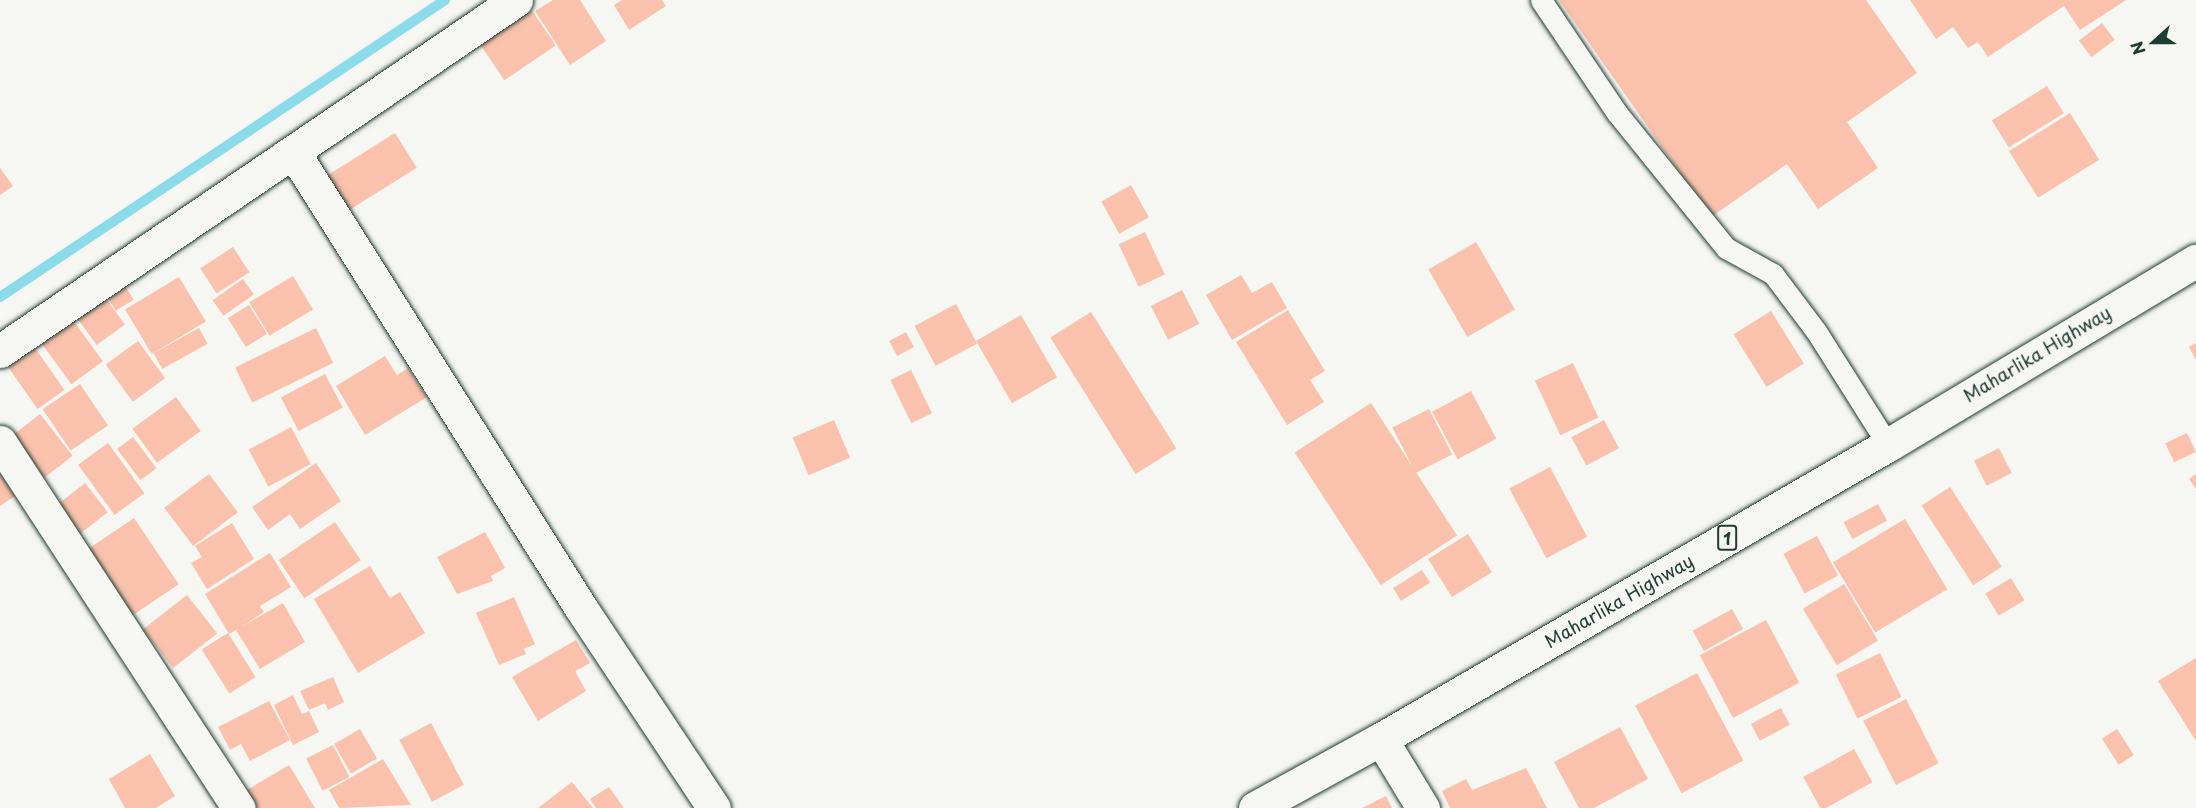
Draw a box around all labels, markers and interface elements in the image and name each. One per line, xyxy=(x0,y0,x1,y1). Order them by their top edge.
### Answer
north arrow xyxy=(2124,12,2184,72)
text: N xyxy=(2124,38,2151,59)
street label: Maharlika Highway xyxy=(1959,301,2115,407)
road number: 1 xyxy=(1716,525,1738,551)
street label: Maharlika Highway xyxy=(1540,549,1698,653)

